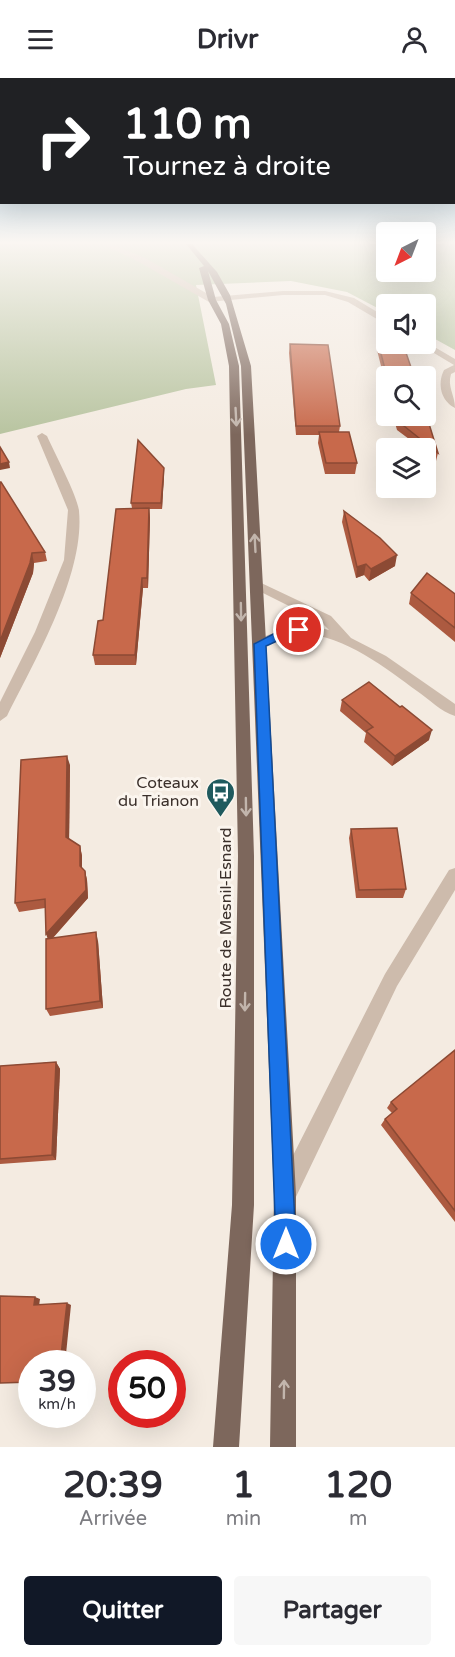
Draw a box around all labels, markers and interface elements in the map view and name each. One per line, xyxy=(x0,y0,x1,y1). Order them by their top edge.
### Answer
icon: menu xyxy=(24,23,57,56)
text: Drivr xyxy=(197,23,258,56)
icon: person xyxy=(398,23,431,56)
text: 110 m xyxy=(123,99,252,150)
icon: right xyxy=(24,102,102,180)
text: Tournez à droite xyxy=(123,150,331,183)
north arrow xyxy=(376,222,436,282)
map controls xyxy=(376,222,436,498)
button: sound xyxy=(376,294,436,354)
button: search xyxy=(376,366,436,426)
one-way arrow xyxy=(230,407,241,427)
button: layers xyxy=(376,438,436,498)
one-way arrow xyxy=(250,534,261,554)
one-way arrow xyxy=(235,602,247,622)
pin xyxy=(273,604,324,655)
icon: arrive xyxy=(282,613,315,646)
place label: Coteaux du Trianon xyxy=(118,773,199,811)
bus stop icon: Coteaux du Trianon xyxy=(204,776,236,818)
one-way arrow xyxy=(240,797,251,817)
street label: Route de Mesnil-Esnard xyxy=(216,827,236,1009)
one-way arrow xyxy=(239,992,251,1012)
position arrow xyxy=(254,1212,318,1276)
speed limit sign: 50 xyxy=(108,1350,186,1428)
text: 39 xyxy=(38,1363,76,1400)
one-way arrow xyxy=(278,1379,290,1399)
text: km/h xyxy=(38,1395,76,1413)
text: 20:39 xyxy=(63,1464,163,1507)
text: 1 xyxy=(232,1464,255,1507)
text: 120 xyxy=(324,1464,392,1507)
text: Arrivée xyxy=(79,1507,147,1531)
text: min xyxy=(226,1507,261,1531)
text: m xyxy=(349,1507,367,1531)
button: Quitter xyxy=(24,1576,222,1645)
button: Partager xyxy=(234,1576,431,1645)

